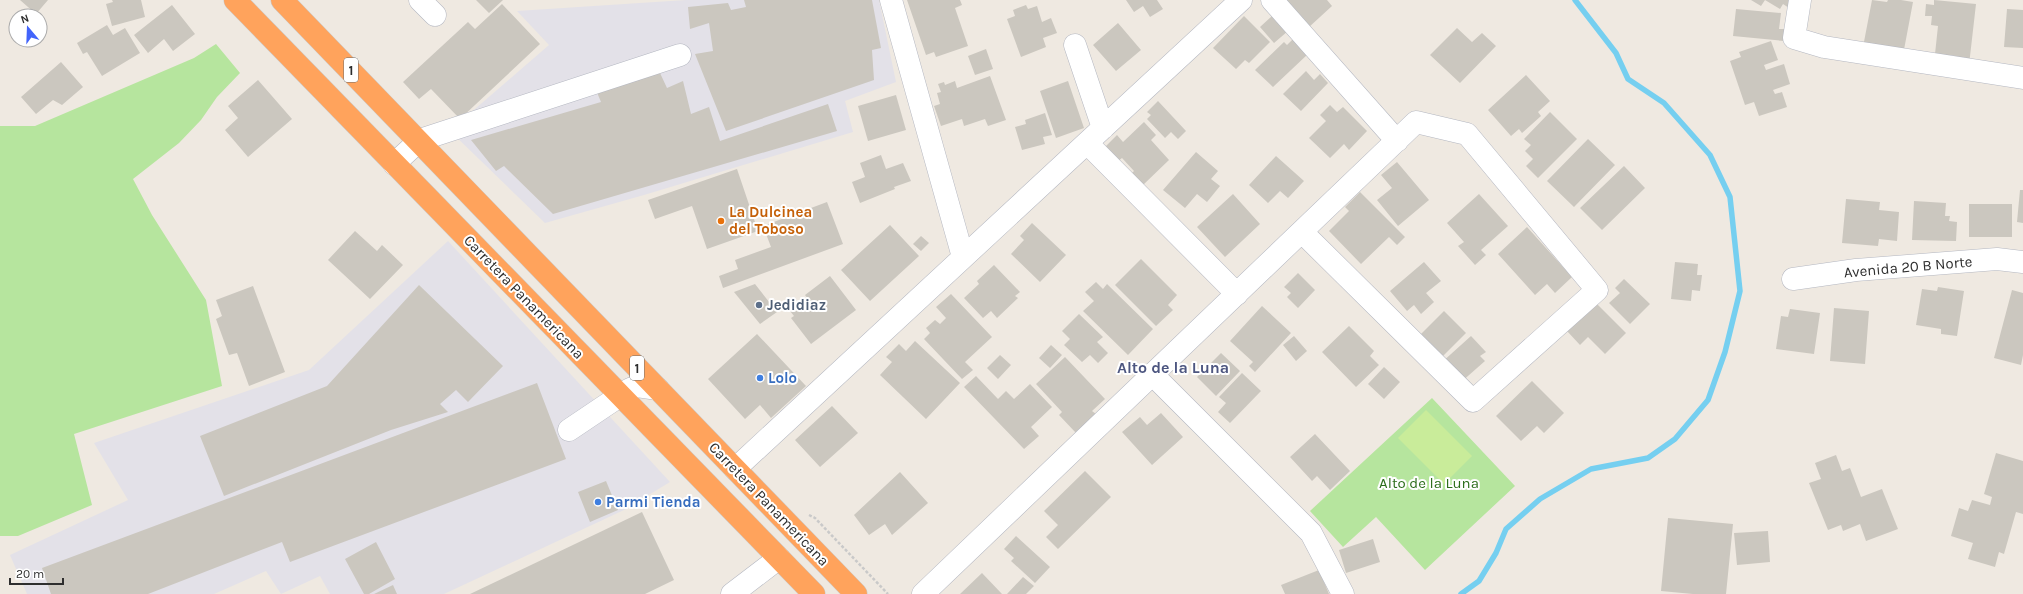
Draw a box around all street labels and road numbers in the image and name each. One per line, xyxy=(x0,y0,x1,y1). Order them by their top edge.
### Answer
road number: 1 xyxy=(344,58,358,82)
street label: Carretera Panamericana xyxy=(460,231,588,363)
street label: Avenida 20 B Norte xyxy=(1843,252,1973,282)
road number: 1 xyxy=(630,356,644,380)
street label: Carretera Panamericana xyxy=(705,438,833,570)

